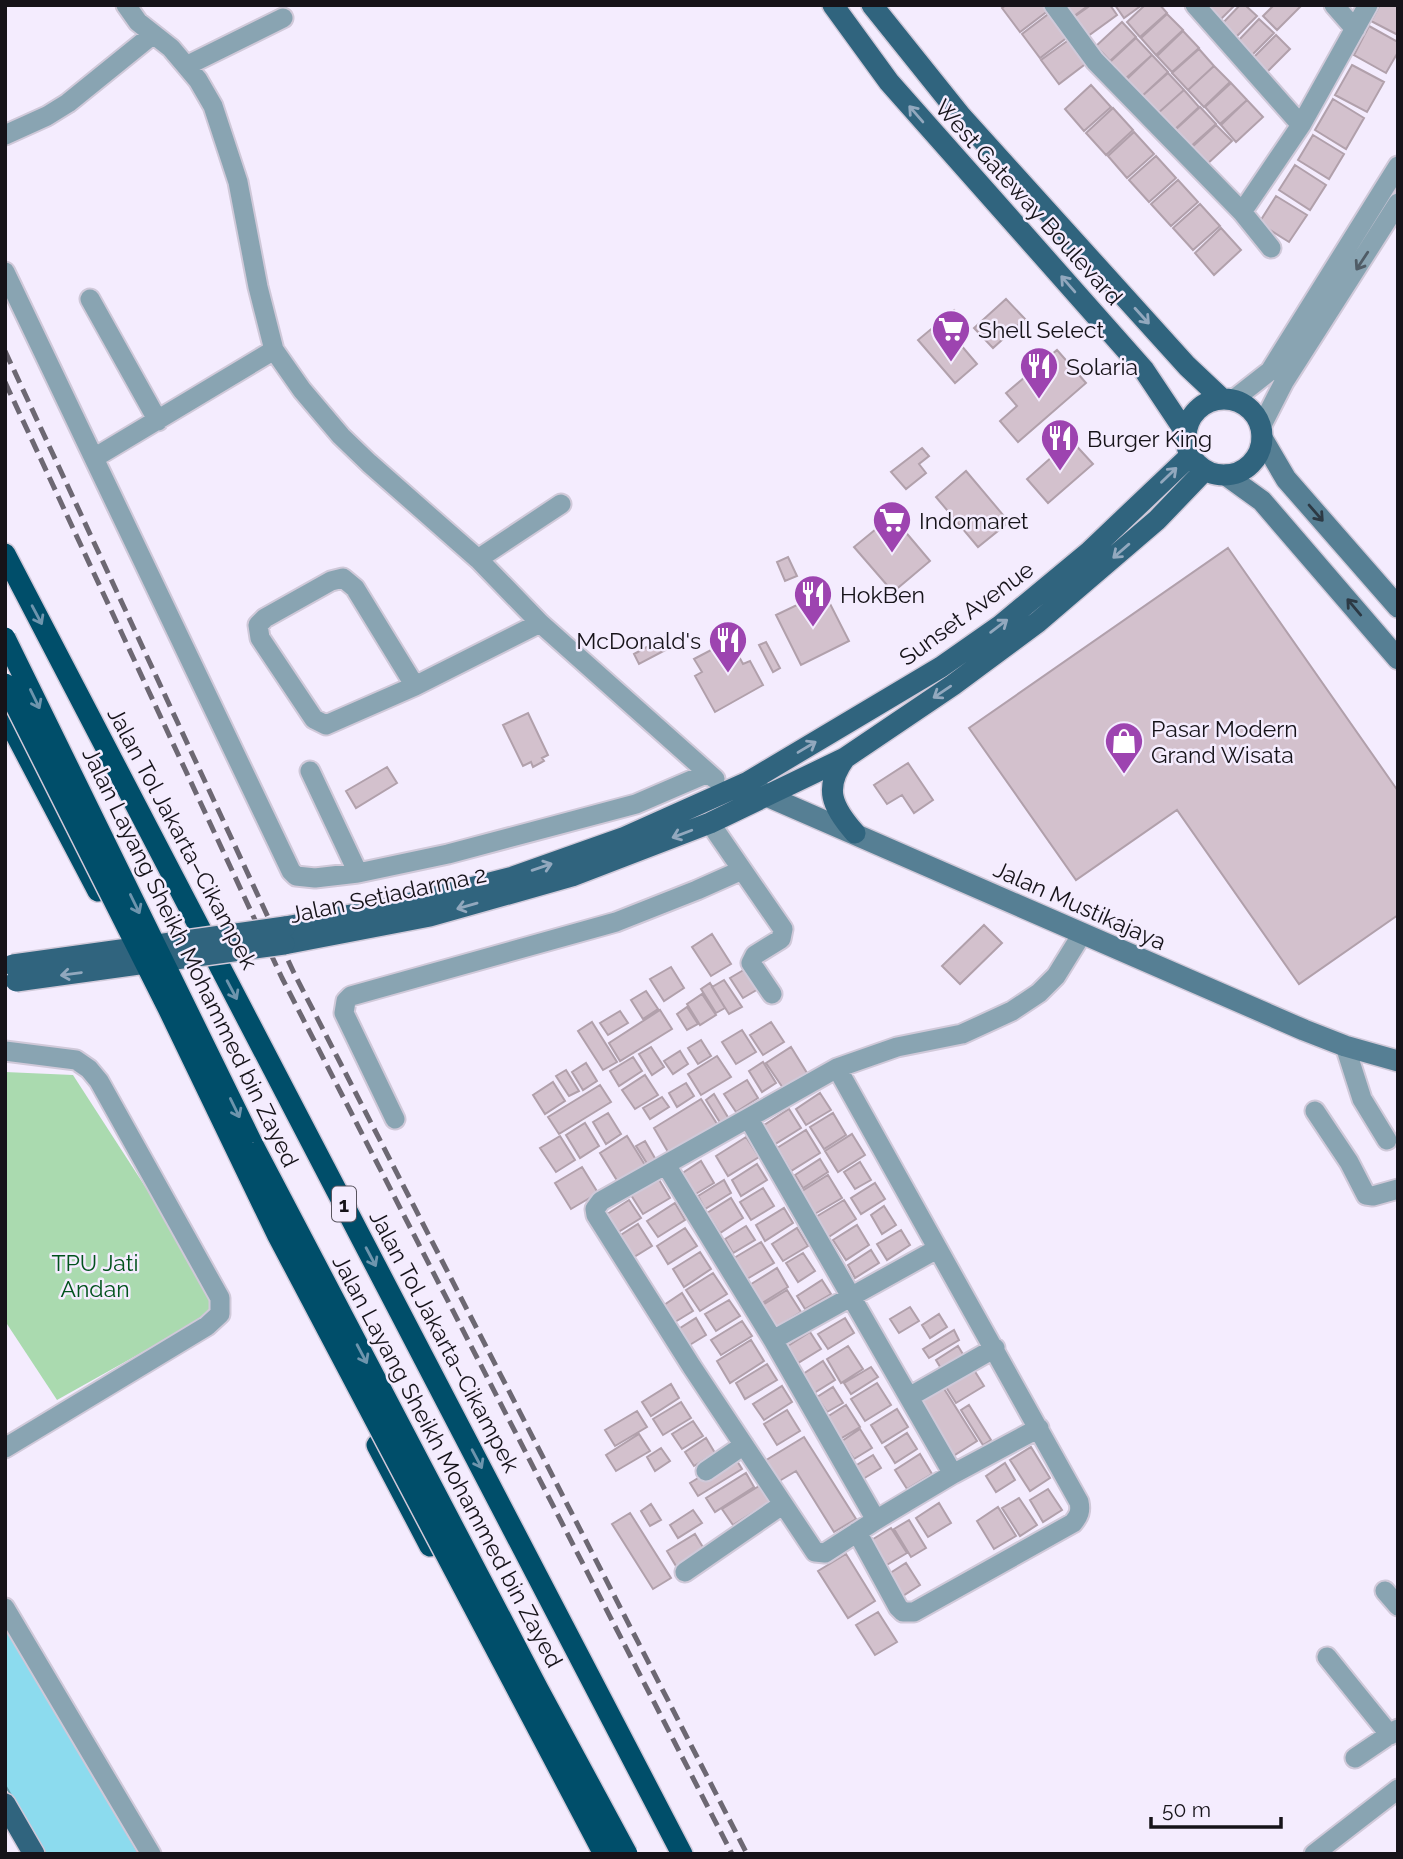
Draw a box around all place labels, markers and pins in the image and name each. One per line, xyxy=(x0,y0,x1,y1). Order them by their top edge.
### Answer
supermarket icon: Shell Select xyxy=(930,308,972,363)
place label: Shell Select xyxy=(978,316,1104,343)
restaurant icon: Solaria xyxy=(1018,345,1060,400)
place label: Solaria xyxy=(1066,353,1138,380)
restaurant icon: Burger King xyxy=(1039,417,1081,472)
place label: Burger King xyxy=(1087,425,1212,452)
supermarket icon: Indomaret xyxy=(871,499,913,554)
place label: Indomaret xyxy=(919,507,1029,534)
restaurant icon: HokBen xyxy=(792,573,834,628)
place label: HokBen xyxy=(840,581,925,608)
restaurant icon: McDonald's xyxy=(707,619,749,674)
place label: McDonald's xyxy=(576,627,701,654)
place label: Pasar Modern Grand Wisata xyxy=(1151,715,1298,768)
shop icon: Pasar Modern Grand Wisata xyxy=(1103,720,1145,775)

